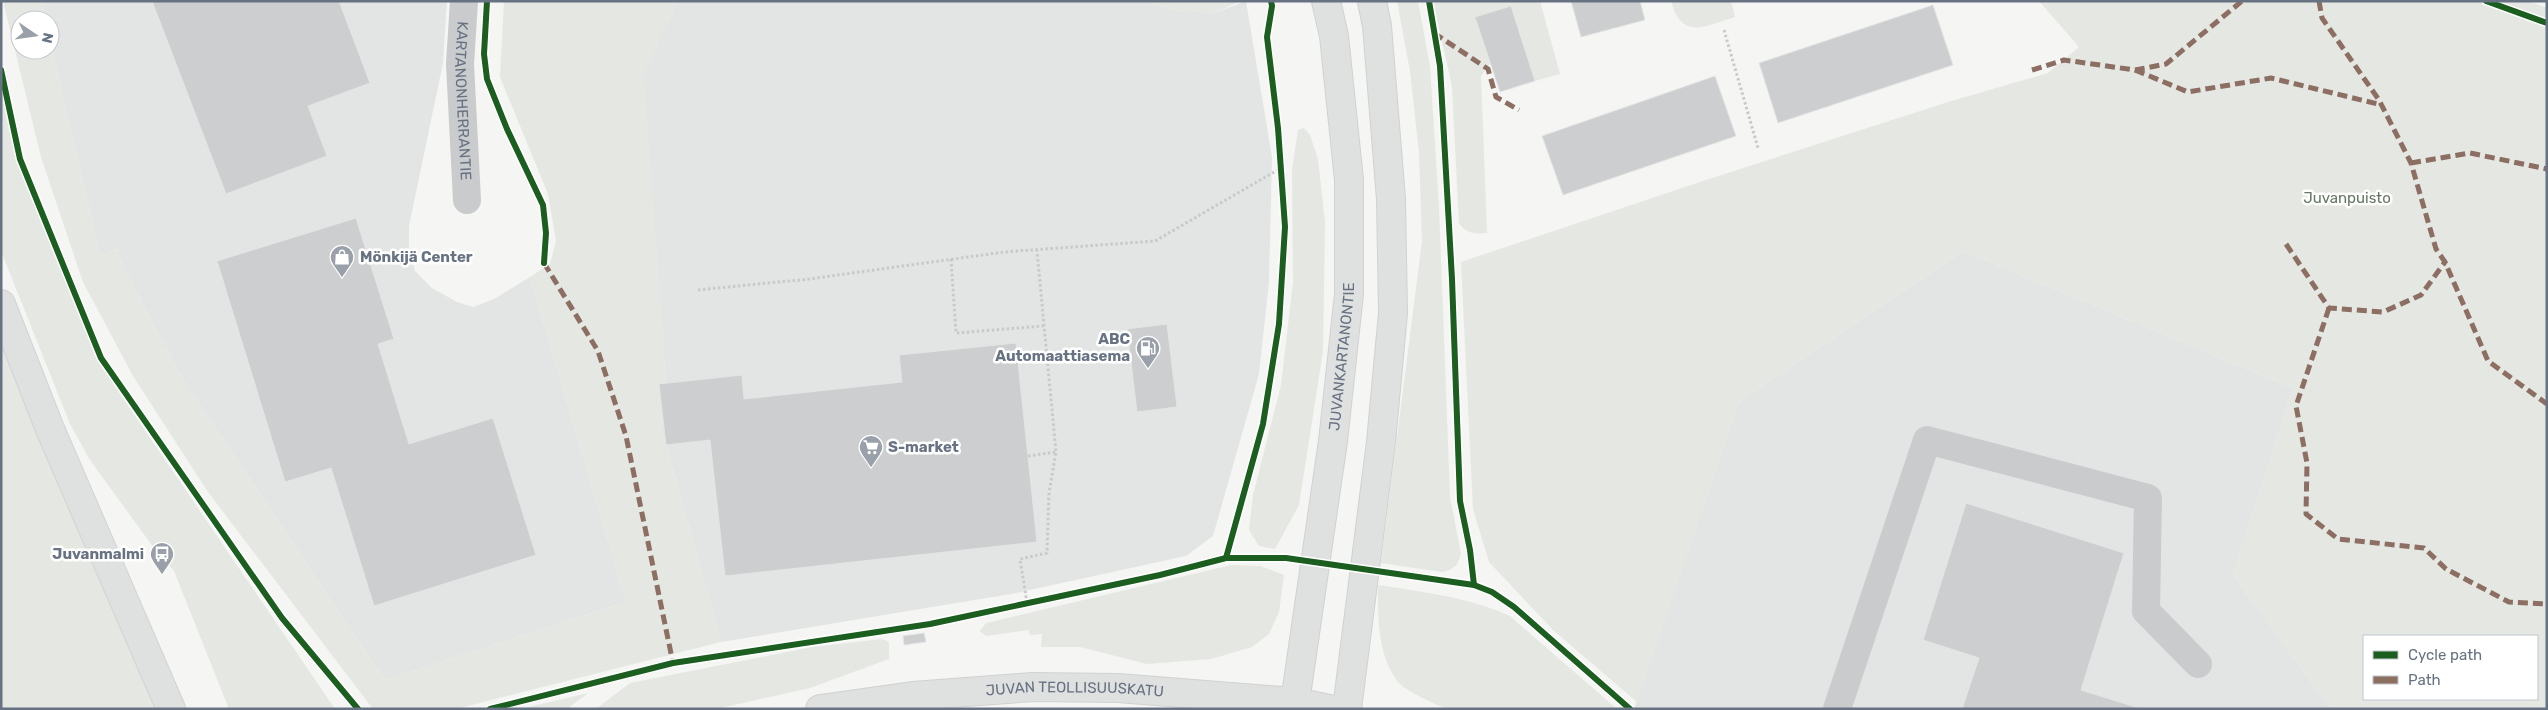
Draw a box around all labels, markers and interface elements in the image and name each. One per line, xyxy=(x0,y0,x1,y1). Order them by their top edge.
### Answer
north arrow xyxy=(10,10,60,60)
street label: KARTANONHERRANTIE xyxy=(451,21,475,181)
text: N xyxy=(38,31,57,45)
park label: Juvanpuisto xyxy=(2303,189,2391,207)
shop icon: Mönkijä Center xyxy=(329,244,355,278)
place label: Mönkijä Center xyxy=(360,248,473,266)
street label: JUVANKARTANONTIE xyxy=(1325,282,1358,432)
place label: ABC Automaattiasema xyxy=(995,330,1130,365)
fuel station icon: ABC Automaattiasema xyxy=(1135,335,1161,369)
supermarket icon: S-market xyxy=(858,434,884,468)
place label: S-market xyxy=(888,438,959,456)
bus stop icon: Juvanmalmi xyxy=(149,541,175,575)
place label: Juvanmalmi xyxy=(52,545,144,563)
legend xyxy=(2363,635,2538,700)
text: Cycle path xyxy=(2408,646,2482,664)
text: Path xyxy=(2408,671,2441,689)
street label: JUVAN TEOLLISUUSKATU xyxy=(985,678,1165,701)

